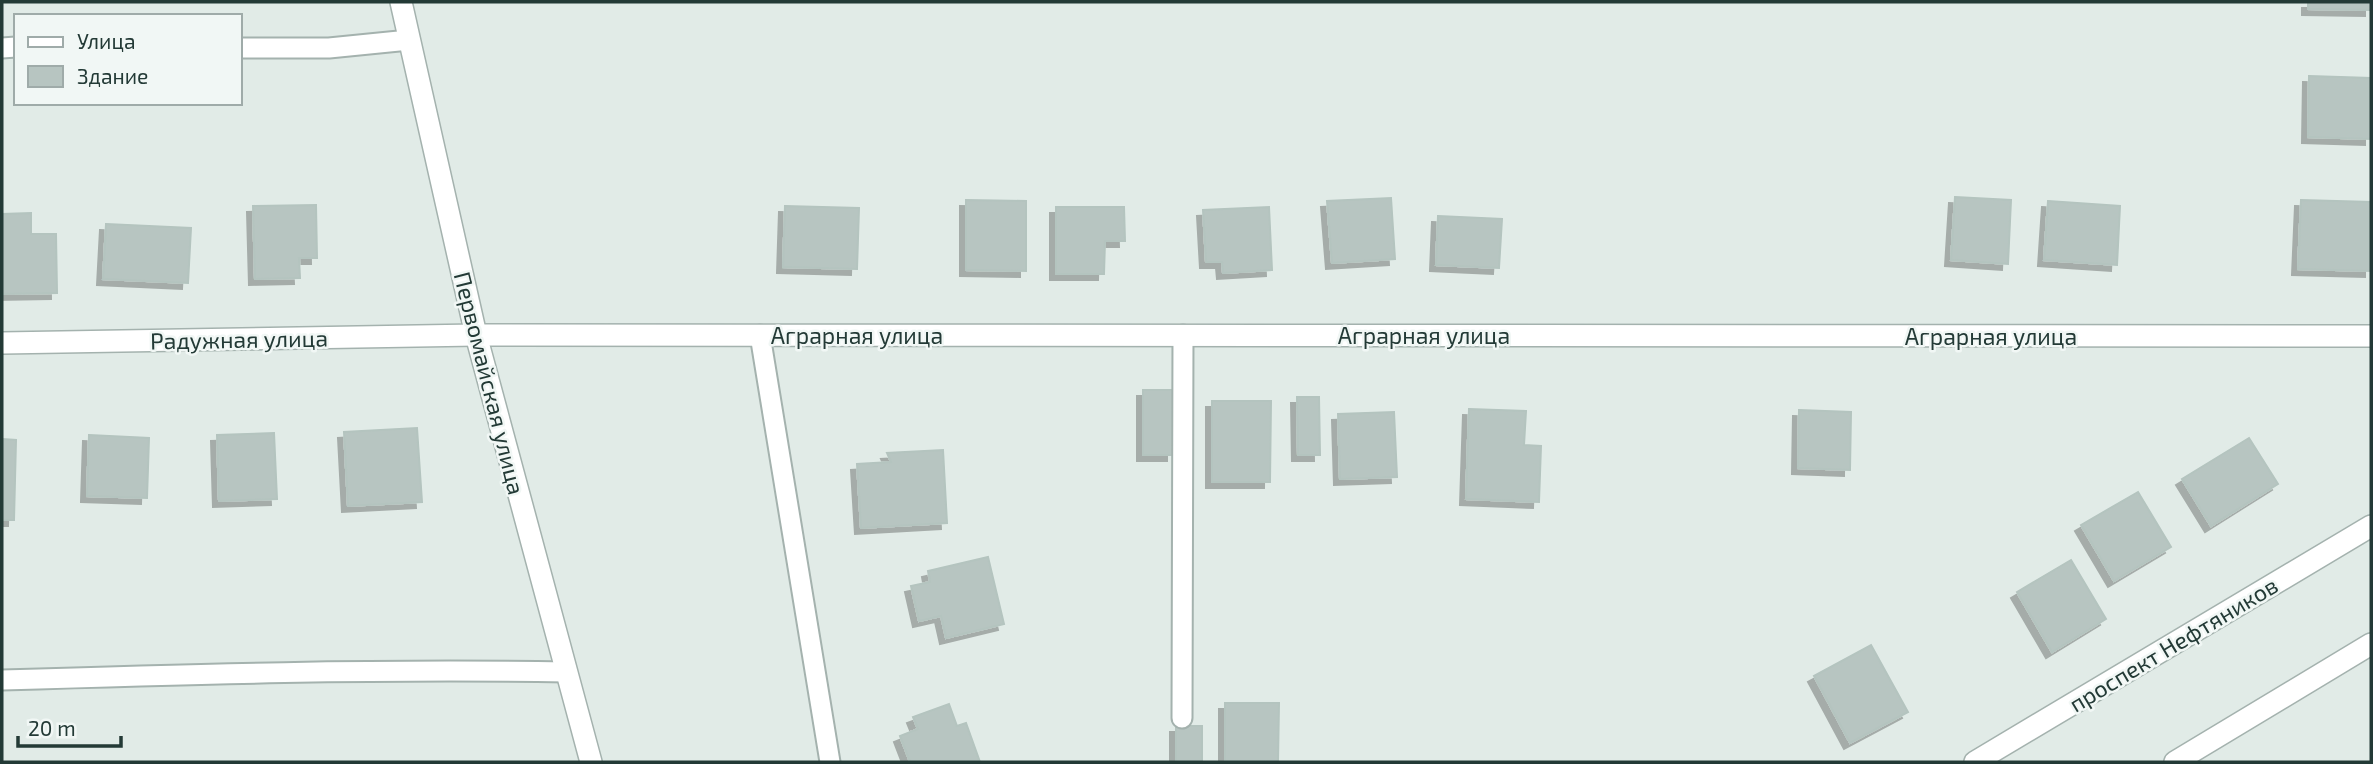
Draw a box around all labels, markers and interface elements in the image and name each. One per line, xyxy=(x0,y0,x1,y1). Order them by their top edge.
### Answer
legend xyxy=(14,14,242,105)
text: Улица xyxy=(77,28,136,53)
text: Здание xyxy=(77,63,148,88)
street label: Первомайская улица xyxy=(448,269,531,498)
street label: Аграрная улица xyxy=(771,321,943,350)
street label: Аграрная улица xyxy=(1338,321,1510,350)
street label: Аграрная улица xyxy=(1905,322,2077,351)
street label: Радужная улица xyxy=(150,323,328,356)
street label: проспект Нефтяников xyxy=(2064,571,2282,717)
scale bar xyxy=(18,704,121,748)
text: 20 m xyxy=(28,715,76,740)

